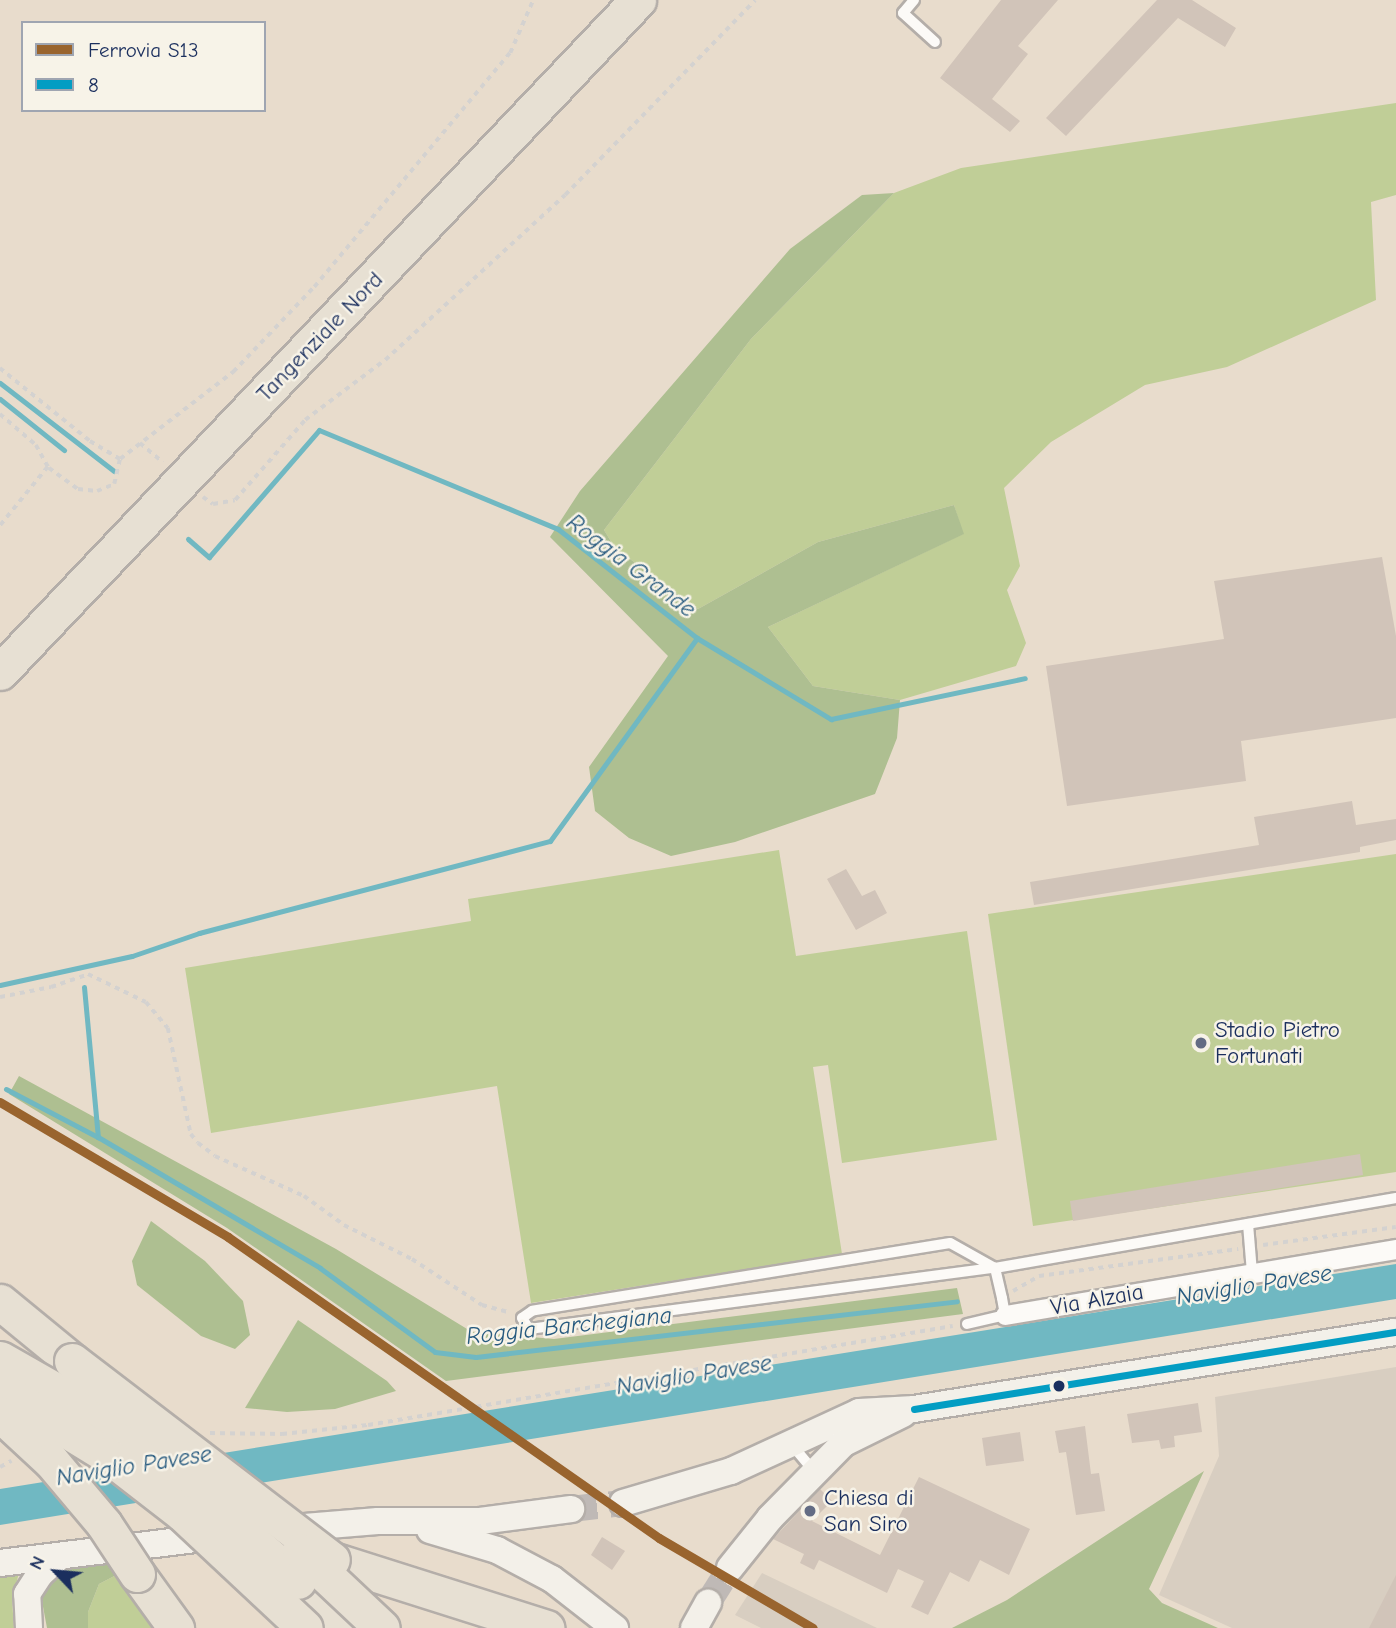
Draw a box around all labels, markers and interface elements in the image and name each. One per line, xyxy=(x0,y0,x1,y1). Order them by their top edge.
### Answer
legend xyxy=(21,21,266,112)
text: Ferrovia S13 xyxy=(88,38,199,62)
text: 8 xyxy=(88,73,99,97)
street label: Tangenziale Nord xyxy=(251,266,389,408)
water label: Roggia Grande xyxy=(561,508,701,624)
place label: Stadio Pietro Fortunati xyxy=(1215,1016,1340,1070)
marker: Stadio Pietro Fortunati xyxy=(1193,1035,1209,1051)
water label: Naviglio Pavese xyxy=(1174,1258,1334,1312)
street label: Via Alzaia xyxy=(1048,1278,1146,1322)
water label: Roggia Barchegiana xyxy=(465,1301,673,1351)
water label: Naviglio Pavese xyxy=(614,1348,774,1402)
unlabelled marker xyxy=(1052,1379,1066,1393)
water label: Naviglio Pavese xyxy=(54,1439,214,1493)
place label: Chiesa di San Siro xyxy=(824,1484,914,1538)
marker: Chiesa di San Siro xyxy=(802,1503,818,1519)
north arrow xyxy=(21,1537,91,1607)
text: N xyxy=(25,1552,50,1573)

